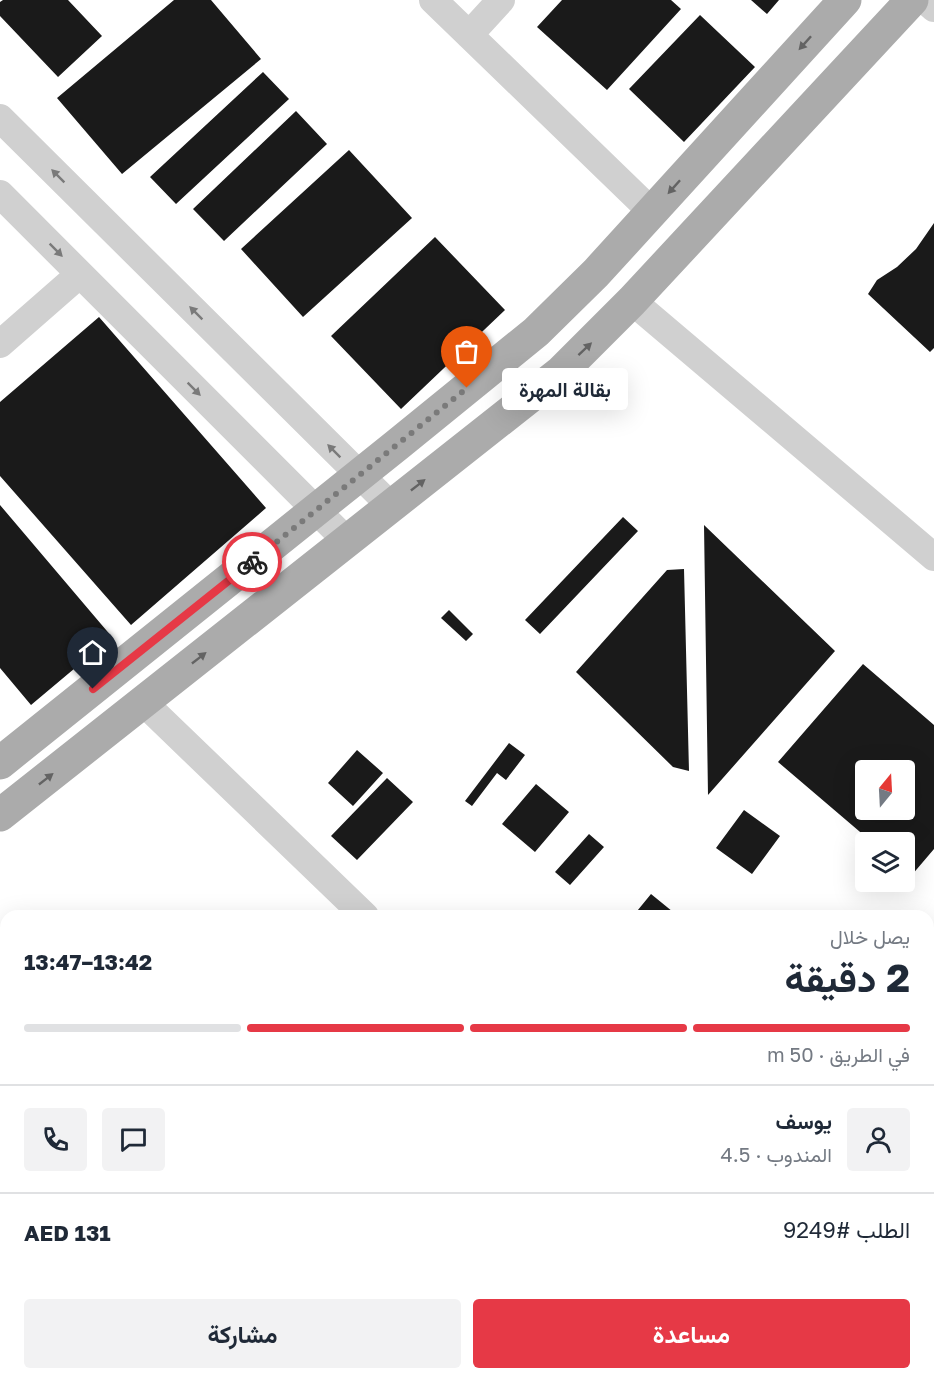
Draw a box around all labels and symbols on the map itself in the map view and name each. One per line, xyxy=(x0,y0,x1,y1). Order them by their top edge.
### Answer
one-way arrow xyxy=(799,35,812,50)
one-way arrow xyxy=(51,169,65,183)
one-way arrow xyxy=(667,180,681,195)
one-way arrow xyxy=(49,243,63,257)
one-way arrow xyxy=(189,307,203,321)
pin xyxy=(441,326,492,388)
one-way arrow xyxy=(578,342,593,356)
callout: بقالة المهرة xyxy=(503,367,629,409)
one-way arrow xyxy=(186,381,200,395)
one-way arrow xyxy=(327,445,341,459)
one-way arrow xyxy=(410,480,425,492)
courier xyxy=(222,532,282,592)
pin xyxy=(67,627,118,689)
one-way arrow xyxy=(191,653,206,665)
north arrow xyxy=(855,760,915,820)
one-way arrow xyxy=(38,773,54,786)

